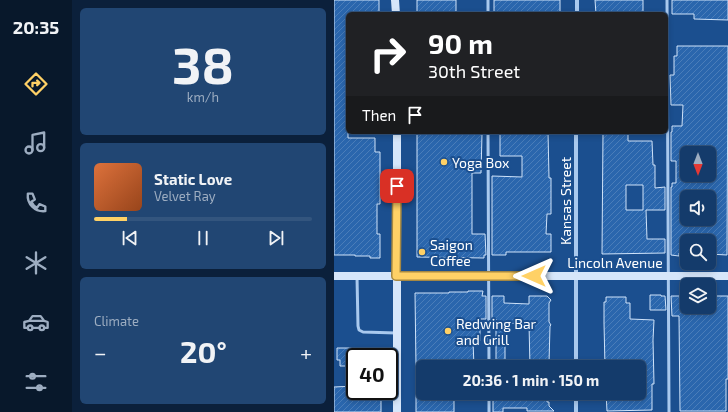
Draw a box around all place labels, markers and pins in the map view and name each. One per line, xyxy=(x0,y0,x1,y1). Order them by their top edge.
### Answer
place label: Yoga Box xyxy=(452,154,510,171)
marker: Yoga Box xyxy=(439,157,449,167)
pin xyxy=(380,169,414,203)
place label: Saigon Coffee xyxy=(430,236,473,269)
marker: Saigon Coffee xyxy=(417,247,427,257)
place label: Redwing Bar and Grill xyxy=(456,315,537,348)
marker: Redwing Bar and Grill xyxy=(443,326,453,336)

